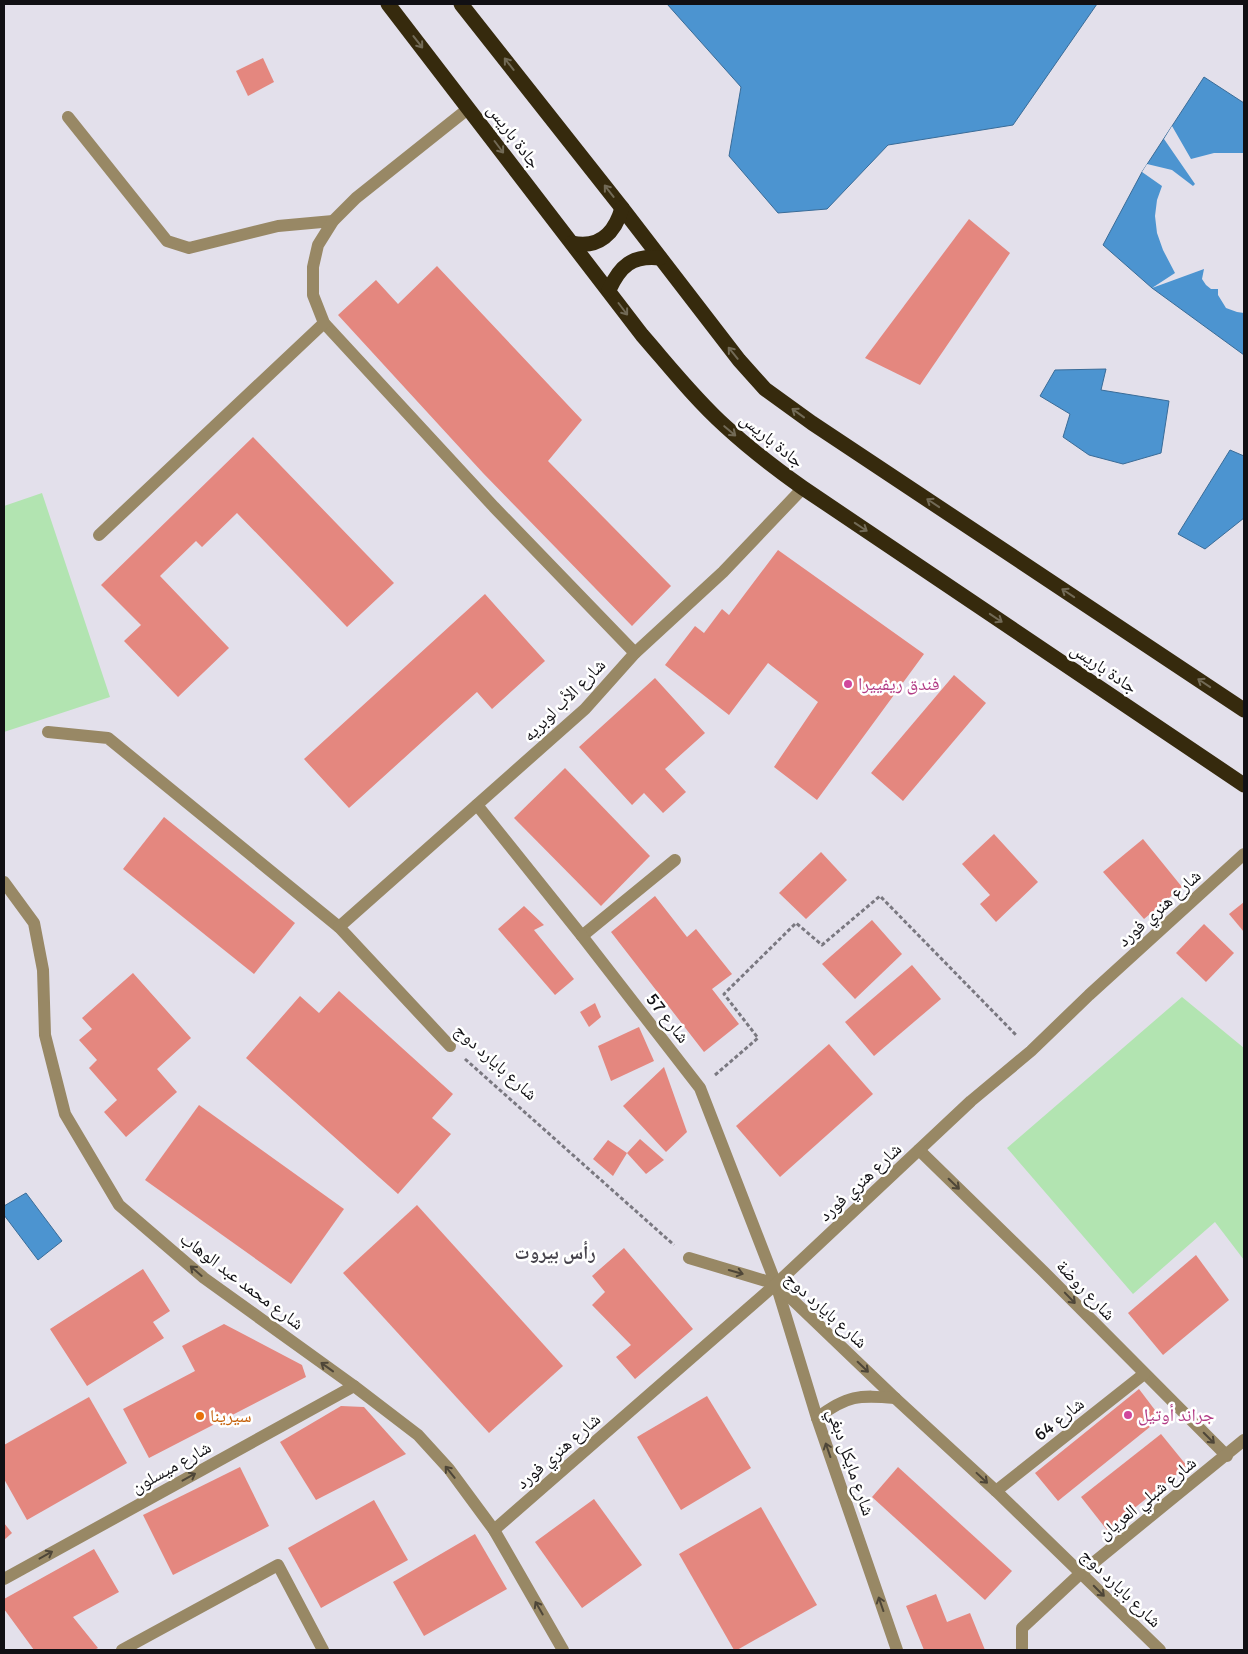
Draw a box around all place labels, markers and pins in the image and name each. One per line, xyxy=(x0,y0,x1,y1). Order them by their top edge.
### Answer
place label: فندق ريفييرا xyxy=(858,673,940,695)
marker: فندق ريفييرا xyxy=(842,678,854,690)
place label: جراند أوتيل xyxy=(1138,1404,1214,1426)
place label: سيرينا xyxy=(210,1405,252,1427)
marker: جراند أوتيل xyxy=(1122,1409,1134,1421)
marker: سيرينا xyxy=(194,1410,206,1422)

